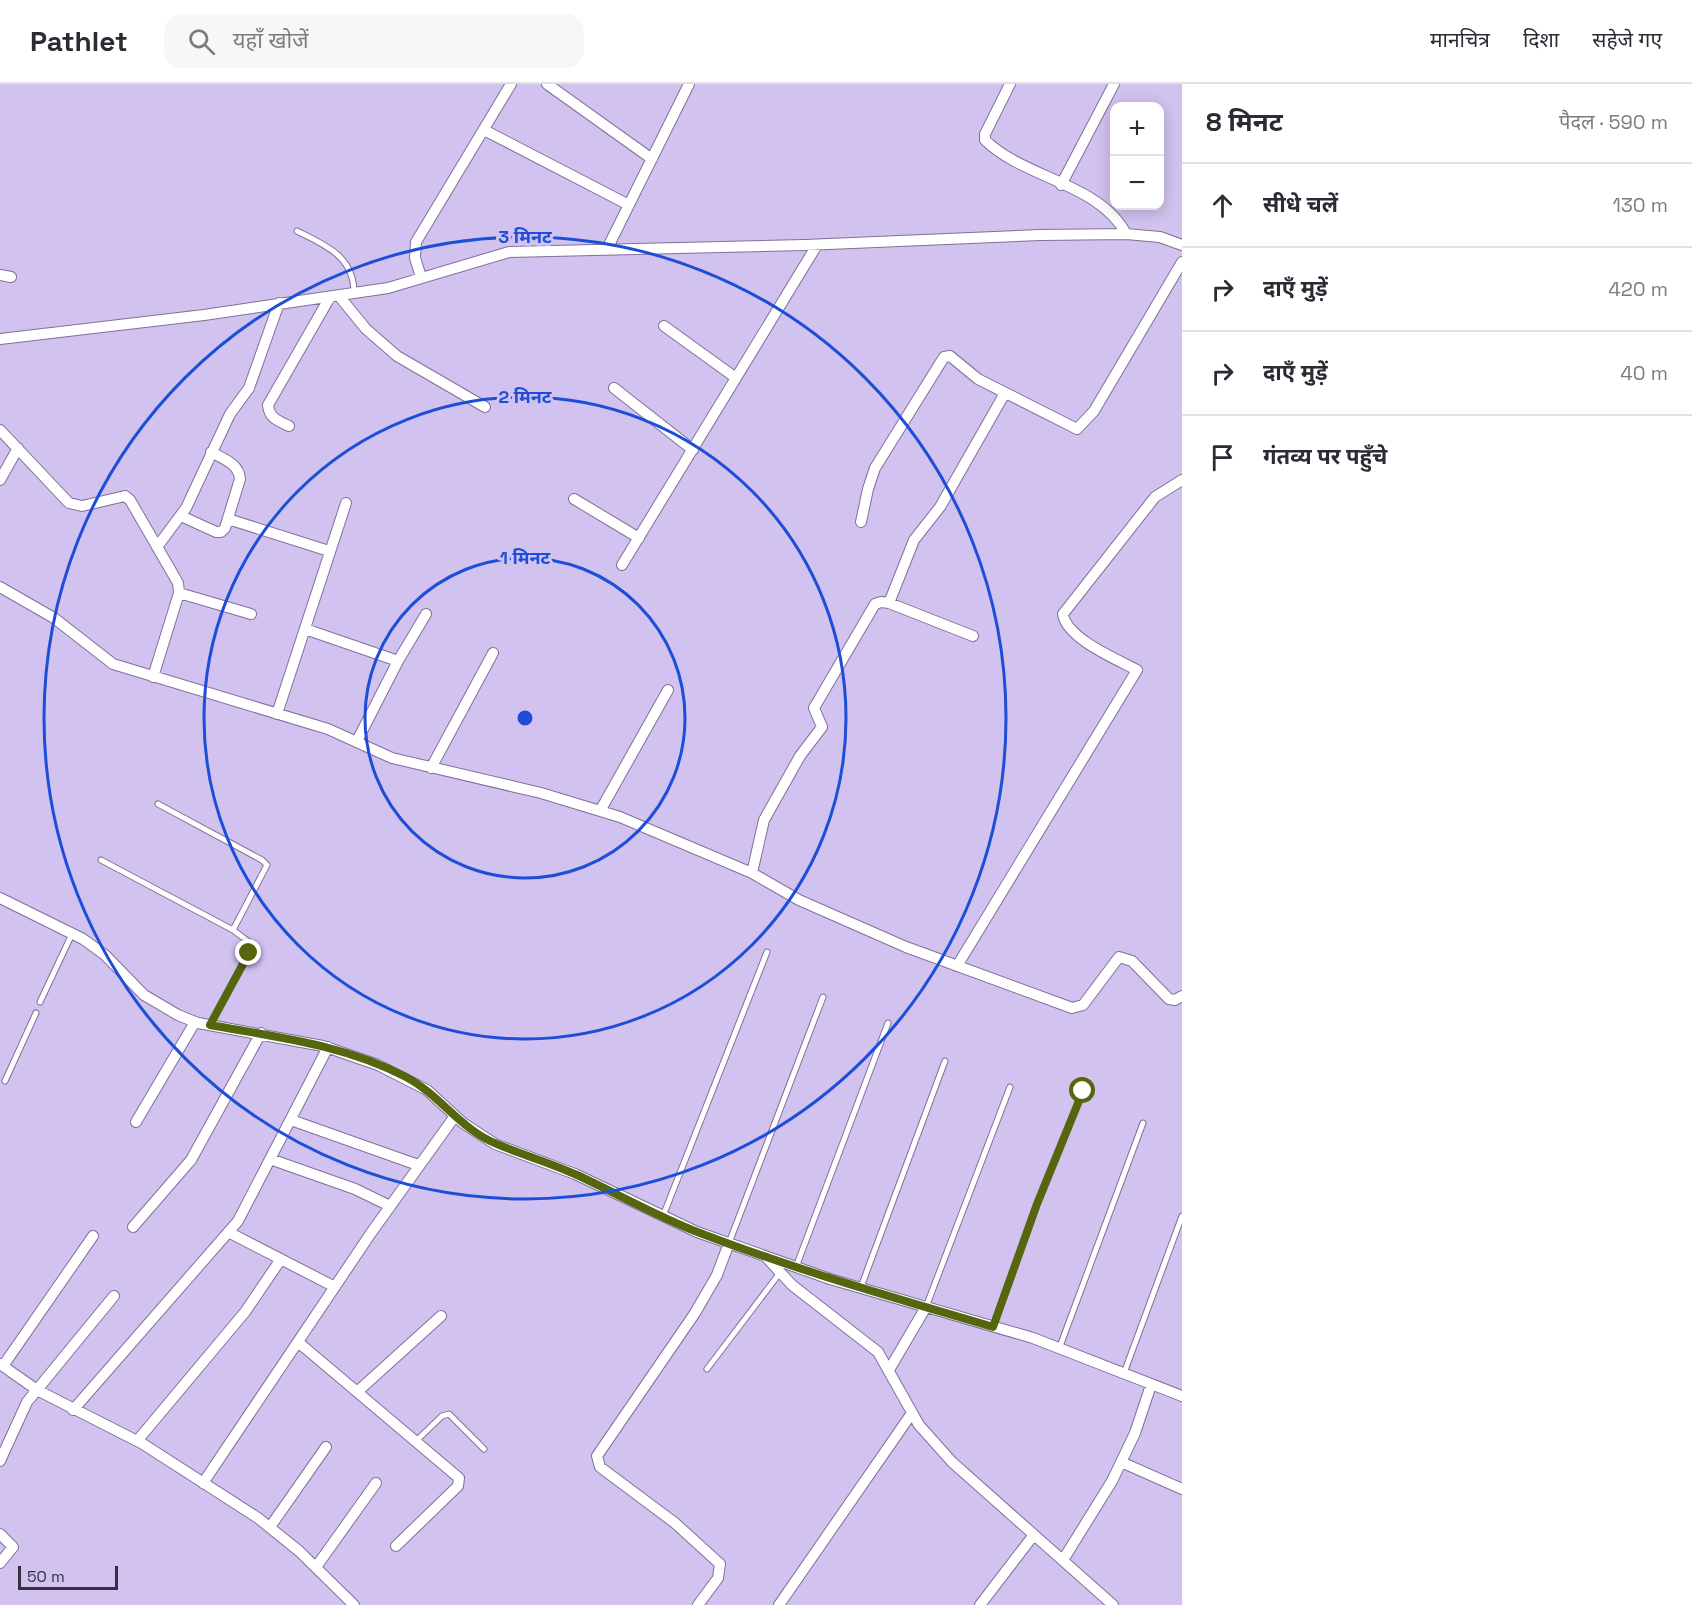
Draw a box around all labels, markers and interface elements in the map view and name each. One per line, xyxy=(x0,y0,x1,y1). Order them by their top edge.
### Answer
search box xyxy=(164,14,584,68)
text: Pathlet xyxy=(30,23,128,59)
icon: search xyxy=(185,25,218,58)
text: यहाँ खोजें xyxy=(233,26,309,54)
text: मानचित्र xyxy=(1430,26,1490,53)
text: दिशा xyxy=(1523,26,1559,53)
text: सहेजे गए xyxy=(1592,26,1662,53)
map controls xyxy=(1110,102,1164,210)
button: + xyxy=(1110,102,1164,156)
text: 8 मिनट xyxy=(1206,105,1283,139)
text: पैदल · 590 m xyxy=(1559,109,1668,135)
button: − xyxy=(1110,156,1164,210)
icon: ahead xyxy=(1206,189,1239,222)
text: सीधे चलें xyxy=(1263,190,1338,218)
text: 130 m xyxy=(1612,192,1668,218)
text: 3 मिनट xyxy=(498,225,552,248)
icon: right xyxy=(1206,273,1239,306)
text: दाएँ मुड़ें xyxy=(1263,274,1328,302)
text: 420 m xyxy=(1608,276,1668,302)
icon: right xyxy=(1206,357,1239,390)
text: दाएँ मुड़ें xyxy=(1263,358,1328,386)
text: 40 m xyxy=(1620,360,1668,386)
text: 2 मिनट xyxy=(498,385,552,408)
icon: arrive xyxy=(1206,441,1239,474)
text: गंतव्य पर पहुँचे xyxy=(1263,442,1387,470)
text: 1 मिनट xyxy=(500,546,551,569)
centre of rings xyxy=(515,708,535,728)
route end xyxy=(235,939,261,965)
route start xyxy=(1069,1077,1095,1103)
scale bar xyxy=(18,1563,118,1590)
text: 50 m xyxy=(27,1566,65,1587)

